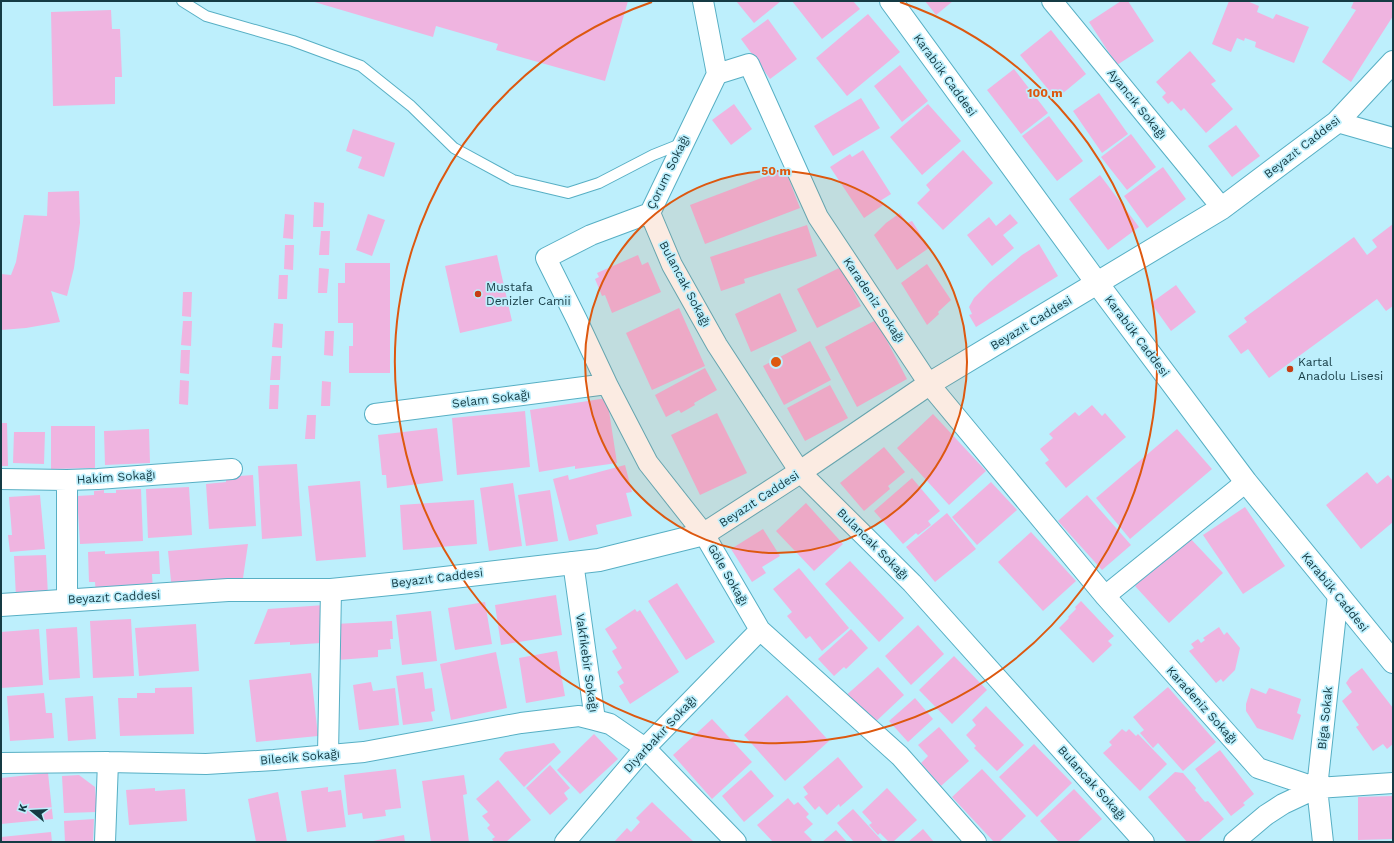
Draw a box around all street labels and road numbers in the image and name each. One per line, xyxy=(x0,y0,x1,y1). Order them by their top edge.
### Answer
street label: Karabük Caddesi xyxy=(911,31,979,119)
street label: Ayancık Sokağı xyxy=(1104,66,1170,142)
street label: Beyazıt Caddesi xyxy=(1261,113,1343,181)
street label: Çorum Sokağı xyxy=(644,132,692,212)
street label: Bulancak Sokağı xyxy=(656,239,714,329)
street label: Karadeniz Sokağı xyxy=(840,255,908,345)
street label: Beyazıt Caddesi xyxy=(988,293,1074,353)
street label: Karabük Caddesi xyxy=(1102,293,1172,379)
street label: Selam Sokağı xyxy=(451,387,531,411)
street label: Hakim Sokağı xyxy=(76,467,156,487)
street label: Beyazıt Caddesi xyxy=(716,468,802,530)
street label: Bulancak Sokağı xyxy=(834,505,912,583)
street label: Göle Sokağı xyxy=(705,542,751,608)
street label: Karabük Caddesi xyxy=(1299,549,1371,635)
street label: Beyazıt Caddesi xyxy=(390,565,484,591)
street label: Beyazıt Caddesi xyxy=(67,588,161,606)
street label: Vakfıkebir Sokağı xyxy=(573,613,601,713)
street label: Karadeniz Sokağı xyxy=(1163,663,1241,747)
street label: Biga Sokak xyxy=(1315,686,1335,750)
street label: Diyarbakır Sokağı xyxy=(621,692,699,776)
street label: Bulancak Sokağı xyxy=(1055,743,1129,823)
street label: Bilecik Sokağı xyxy=(259,747,341,767)

